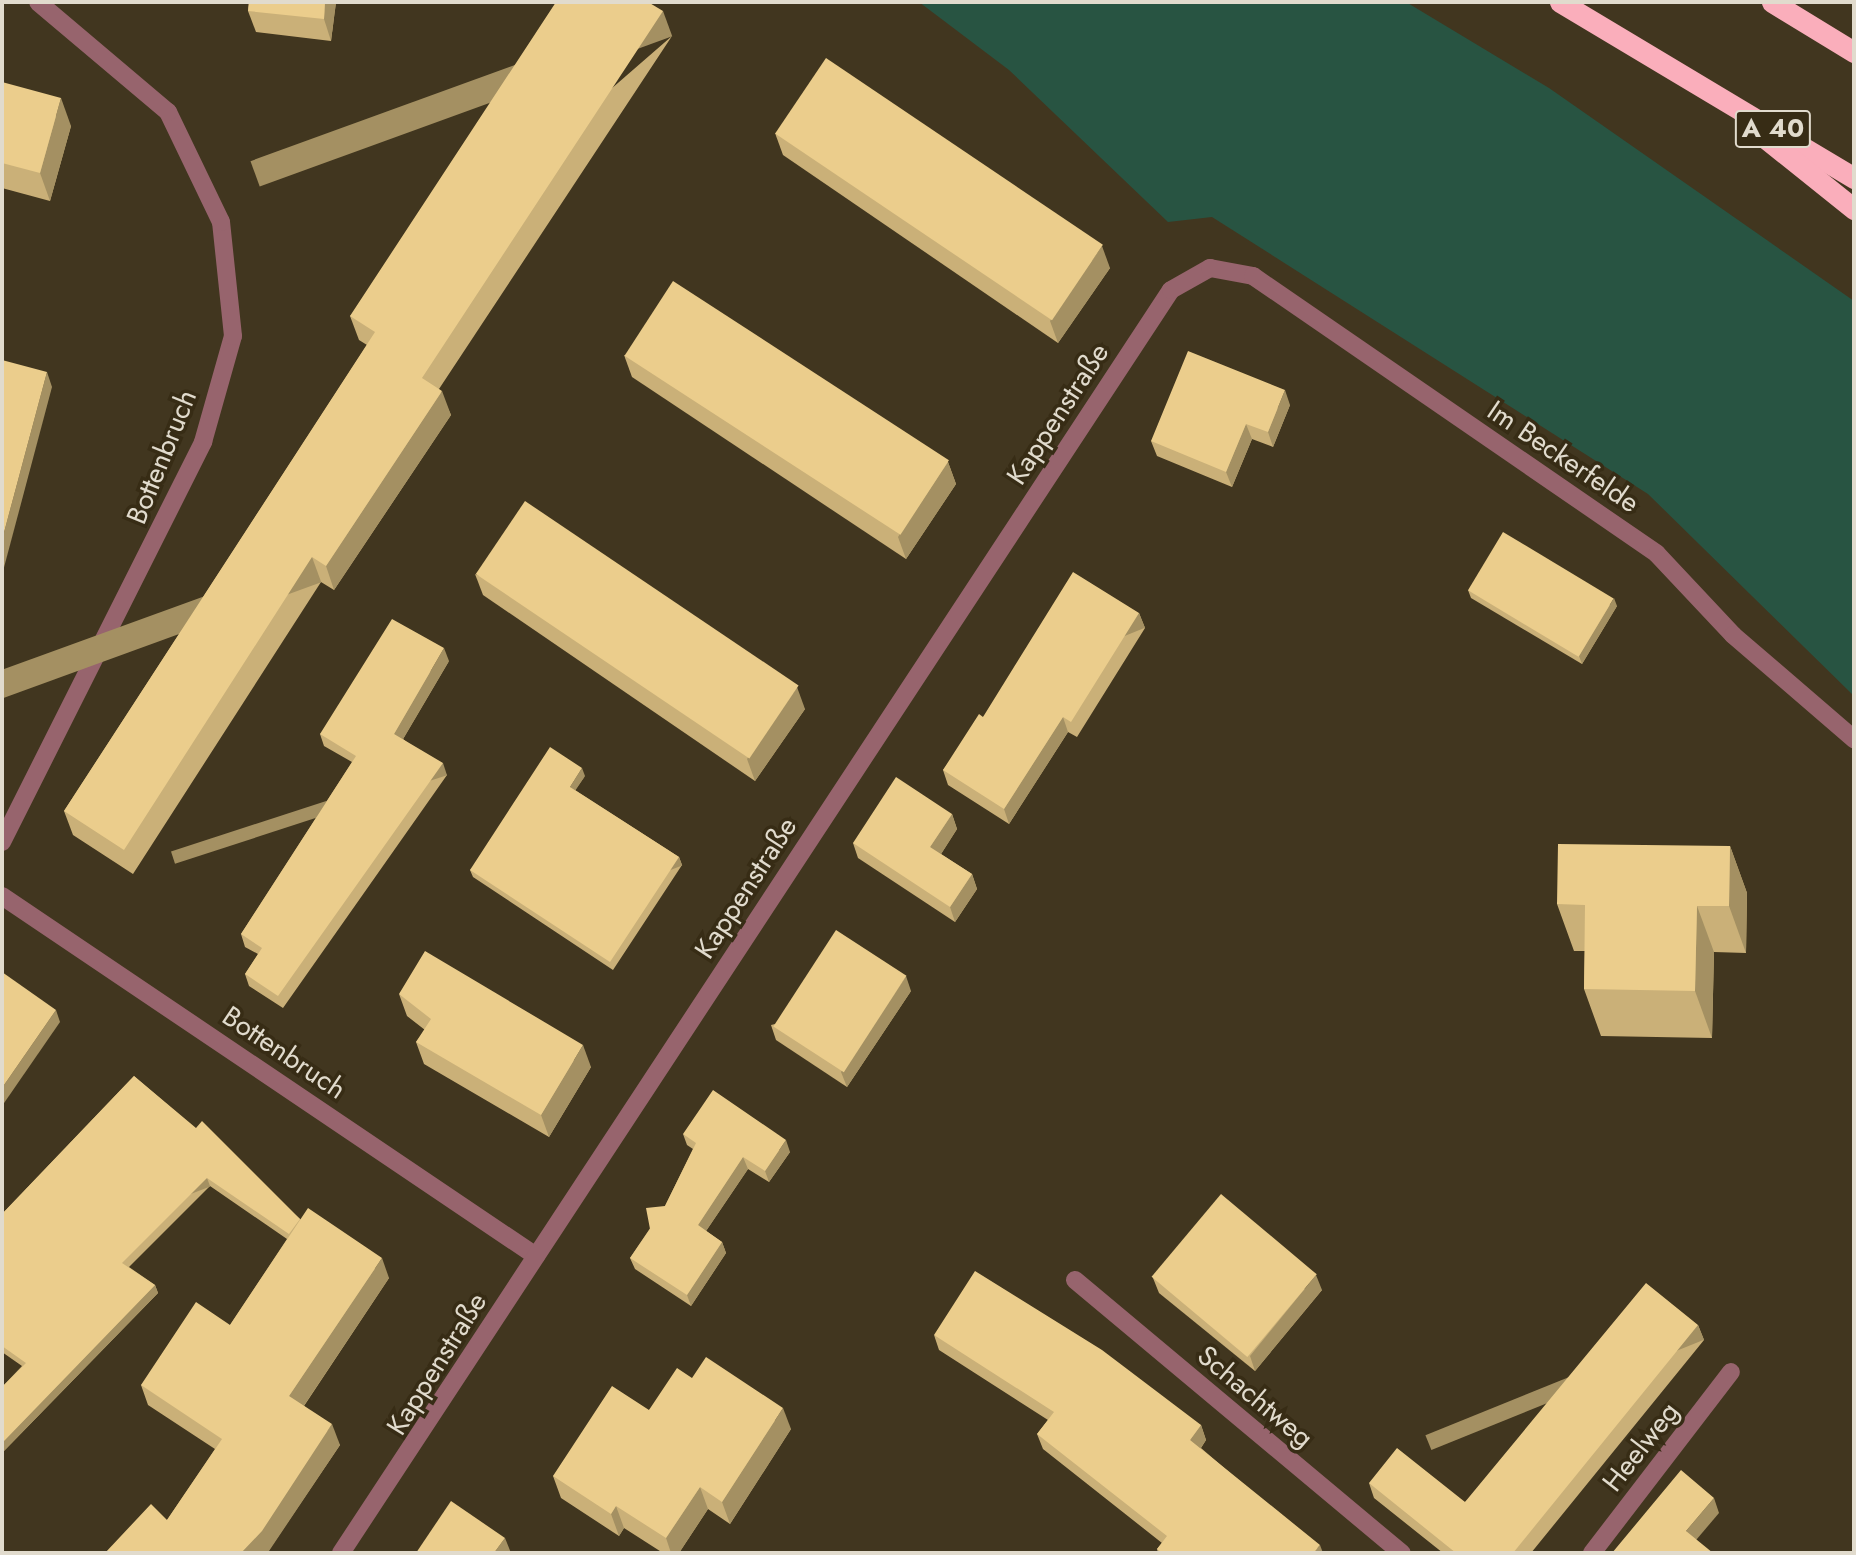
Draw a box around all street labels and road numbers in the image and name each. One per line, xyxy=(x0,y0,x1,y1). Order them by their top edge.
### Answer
road number: A 40 xyxy=(1734,106,1812,152)
street label: Kappenstraße xyxy=(1000,337,1116,491)
street label: Bottenbruch xyxy=(120,385,204,529)
street label: Im Beckerfelde xyxy=(1481,394,1645,520)
street label: Kappenstraße xyxy=(688,811,804,965)
street label: Bottenbruch xyxy=(216,999,352,1107)
street label: Kappenstraße xyxy=(380,1287,494,1441)
street label: Schachtweg xyxy=(1190,1339,1320,1455)
street label: Heelweg xyxy=(1596,1396,1686,1498)

